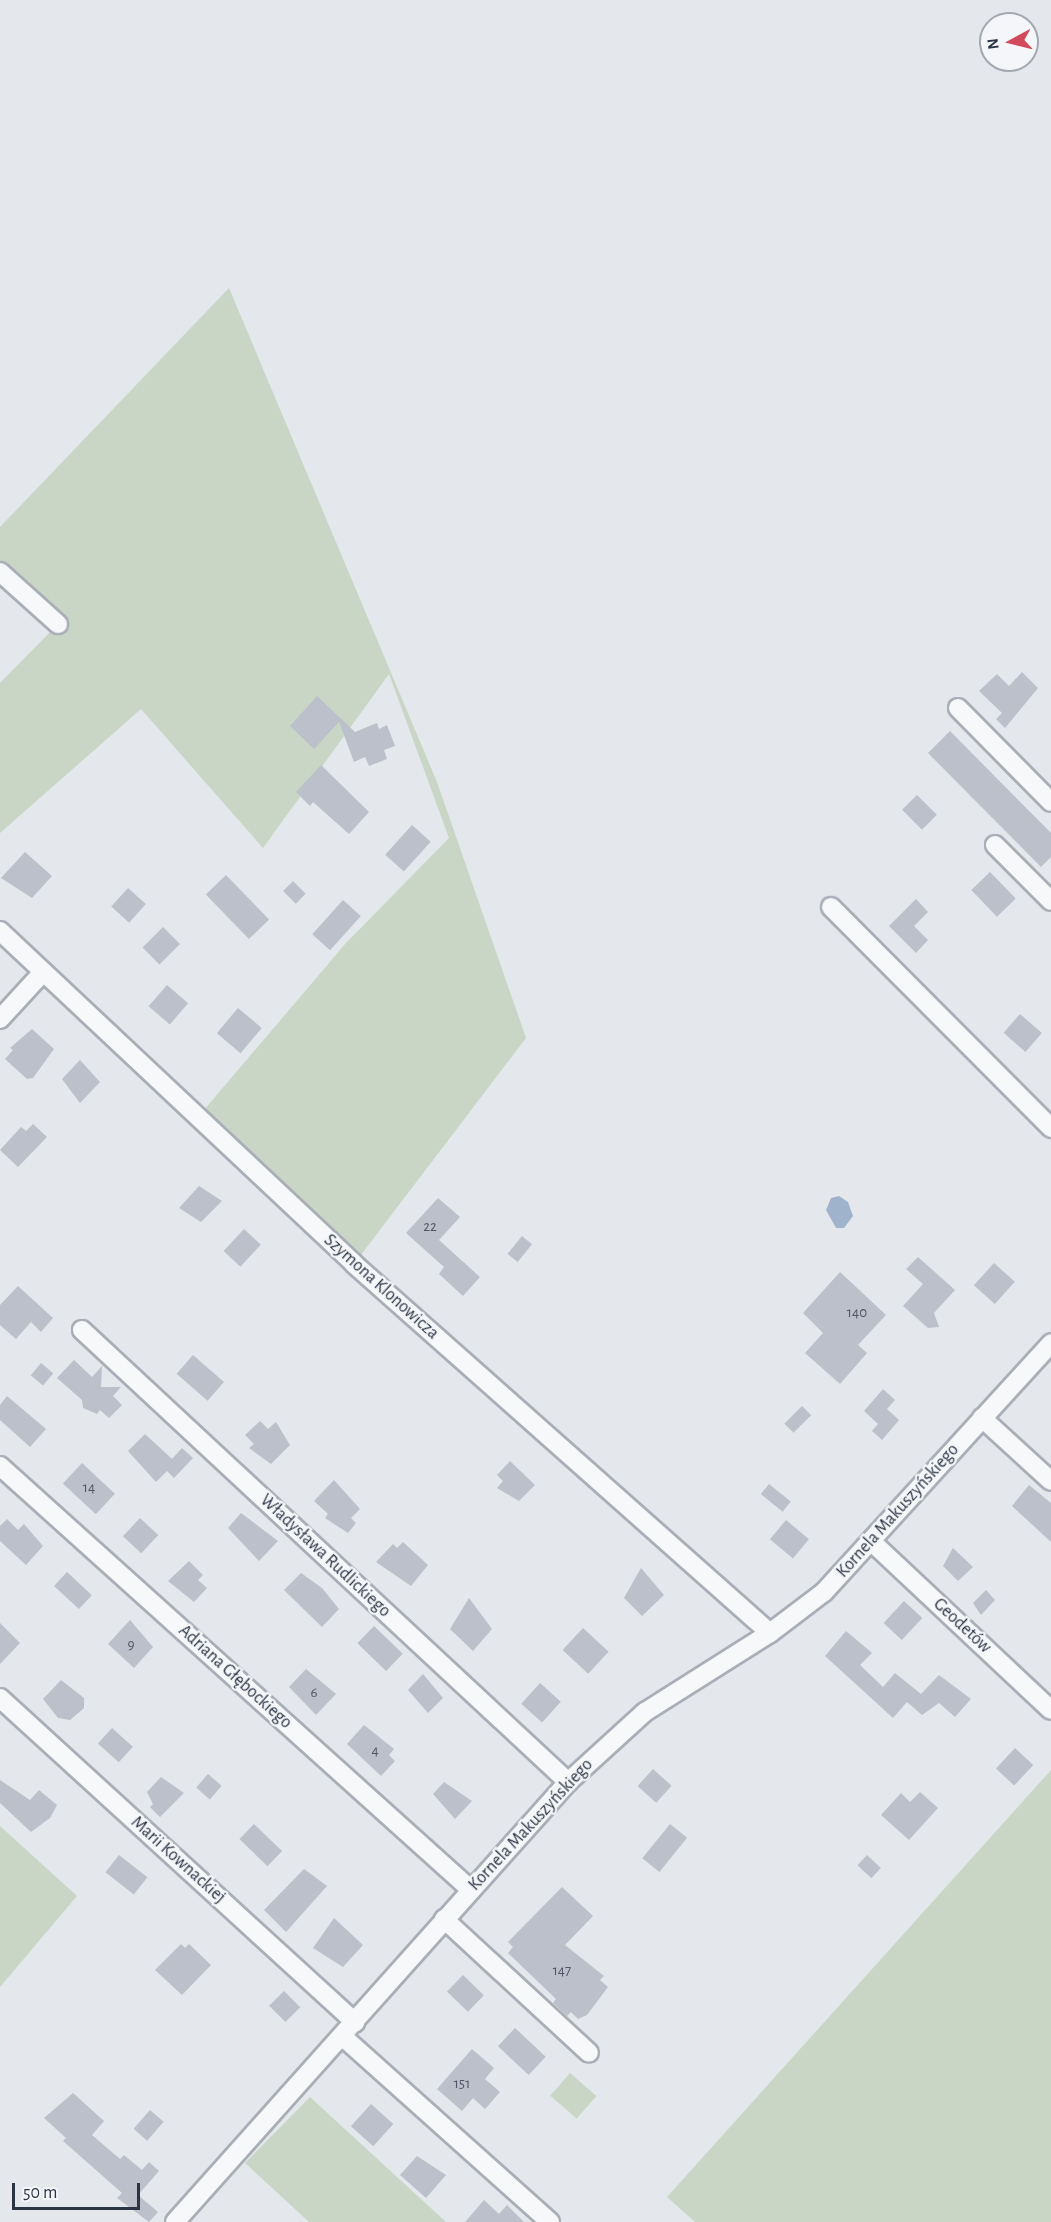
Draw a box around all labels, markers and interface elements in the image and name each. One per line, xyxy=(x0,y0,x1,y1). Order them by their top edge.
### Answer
north arrow xyxy=(979,12,1039,72)
text: N xyxy=(985,37,1002,50)
house number: 22 xyxy=(423,1218,437,1236)
street label: Szymona Klonowicza xyxy=(319,1230,443,1344)
house number: 140 xyxy=(847,1304,867,1322)
street label: Kornela Makuszyńskiego xyxy=(832,1440,964,1582)
house number: 14 xyxy=(83,1479,95,1497)
street label: Władysława Rudlickiego xyxy=(255,1490,395,1622)
street label: Geodetów xyxy=(929,1594,995,1658)
street label: Adriana Głębockiego xyxy=(174,1620,296,1734)
house number: 9 xyxy=(127,1636,135,1654)
house number: 6 xyxy=(310,1684,318,1702)
house number: 4 xyxy=(371,1742,379,1760)
street label: Kornela Makuszyńskiego xyxy=(464,1754,598,1896)
street label: Marii Kownackiej xyxy=(126,1812,230,1908)
house number: 147 xyxy=(553,1962,571,1980)
house number: 151 xyxy=(454,2075,470,2093)
scale bar xyxy=(15,2171,142,2209)
text: 50 m xyxy=(23,2184,57,2202)

